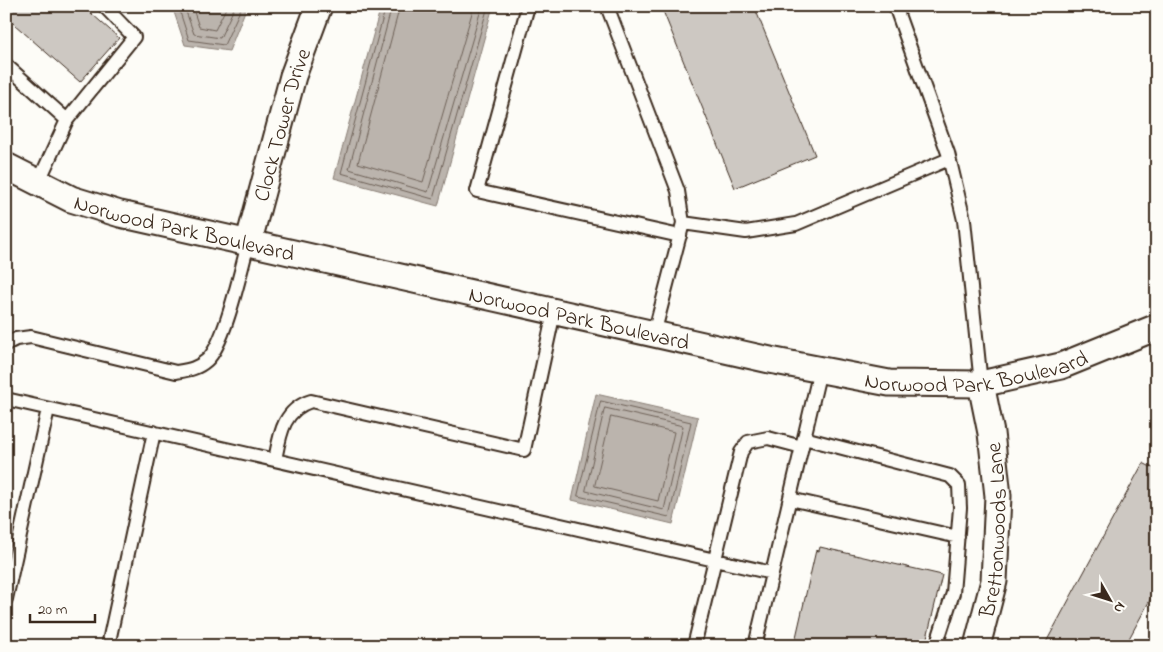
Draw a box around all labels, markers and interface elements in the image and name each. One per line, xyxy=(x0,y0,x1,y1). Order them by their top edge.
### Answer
street label: Clock Tower Drive xyxy=(247,44,321,205)
street label: Norwood Park Boulevard xyxy=(70,188,297,272)
street label: Norwood Park Boulevard xyxy=(465,280,692,360)
street label: Norwood Park Boulevard xyxy=(862,344,1093,403)
street label: Brettonwoods Lane xyxy=(972,441,1017,623)
north arrow xyxy=(1086,574,1136,624)
scale bar xyxy=(30,592,95,624)
text: N xyxy=(1108,597,1130,618)
text: 20 m xyxy=(38,599,68,621)

